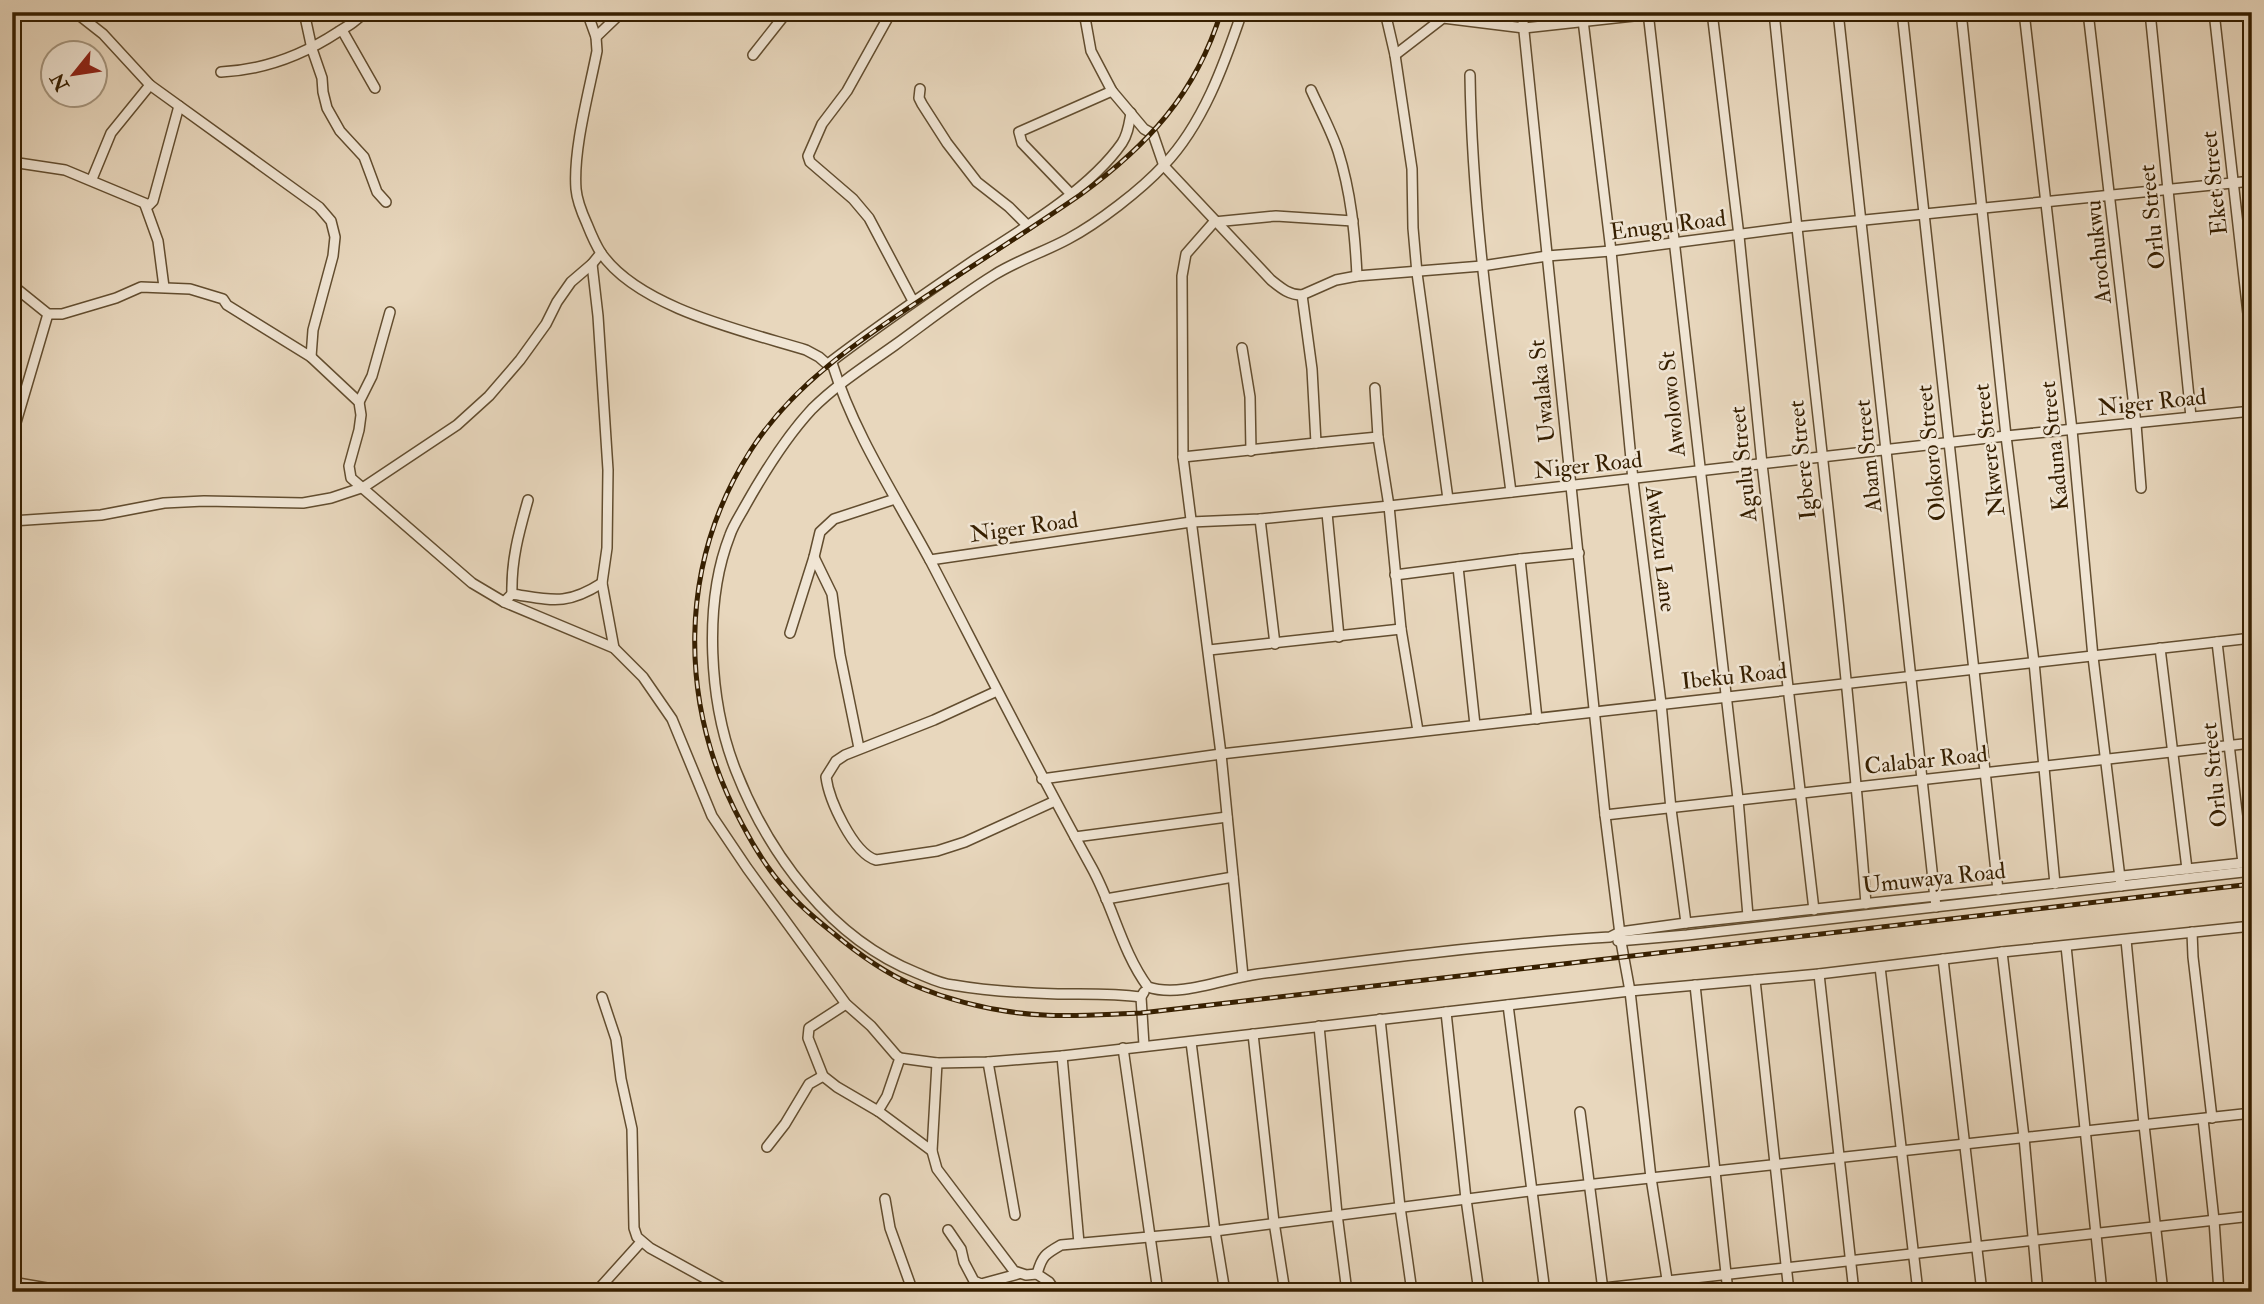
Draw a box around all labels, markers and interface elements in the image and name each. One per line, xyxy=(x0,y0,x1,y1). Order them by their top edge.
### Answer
north arrow xyxy=(38,38,108,108)
text: N xyxy=(45,68,75,96)
street label: Eket Street xyxy=(2194,129,2234,237)
street label: Orlu Street xyxy=(2132,163,2172,271)
street label: Arochukwu xyxy=(2078,199,2118,306)
street label: Enugu Road xyxy=(1608,204,1728,246)
street label: Uwalaka St xyxy=(1522,338,1562,444)
street label: Awolowo St xyxy=(1652,350,1692,459)
street label: Kaduna Street xyxy=(2033,380,2075,512)
street label: Nkwere Street xyxy=(1966,382,2012,518)
street label: Niger Road xyxy=(2096,382,2208,422)
street label: Olokoro Street xyxy=(1909,383,1953,523)
street label: Abam Street xyxy=(1848,398,1888,515)
street label: Igbere Street xyxy=(1781,399,1823,521)
street label: Agulu Street xyxy=(1723,405,1764,524)
street label: Niger Road xyxy=(1532,445,1644,485)
street label: Awkuzu Lane xyxy=(1639,483,1683,614)
street label: Niger Road xyxy=(968,505,1080,549)
street label: Ibeku Road xyxy=(1680,656,1788,696)
street label: Orlu Street xyxy=(2194,721,2234,829)
street label: Calabar Road xyxy=(1863,739,1989,781)
street label: Umuwaya Road xyxy=(1861,856,2007,900)

